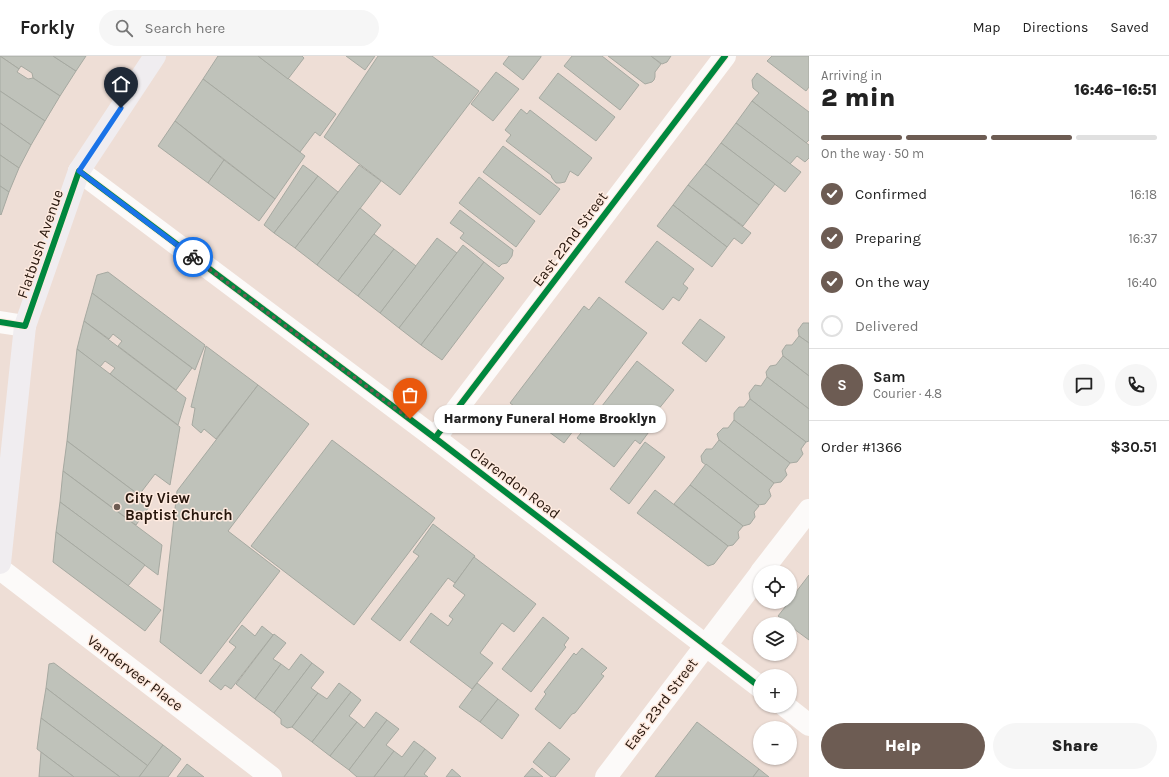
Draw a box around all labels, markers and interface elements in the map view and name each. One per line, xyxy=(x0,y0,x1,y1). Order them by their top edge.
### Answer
search box xyxy=(99,10,379,46)
text: Forkly xyxy=(20,17,75,39)
icon: search xyxy=(113,17,135,39)
text: Search here xyxy=(145,19,225,37)
text: Map xyxy=(973,19,1001,36)
text: Directions xyxy=(1023,19,1088,36)
text: Saved xyxy=(1110,19,1149,36)
pin xyxy=(104,67,138,108)
text: Arriving in xyxy=(821,68,882,83)
icon: home xyxy=(110,73,132,95)
text: 16:46–16:51 xyxy=(1074,81,1157,99)
text: 2 min xyxy=(821,82,896,113)
text: On the way · 50 m xyxy=(821,146,924,161)
icon: check xyxy=(821,183,843,205)
text: Confirmed xyxy=(855,185,927,203)
street label: Flatbush Avenue xyxy=(13,187,67,301)
text: 16:18 xyxy=(1130,187,1157,202)
street label: East 22nd Street xyxy=(529,188,612,290)
icon: check xyxy=(821,227,843,249)
text: Preparing xyxy=(855,229,921,247)
text: 16:37 xyxy=(1128,231,1157,246)
courier xyxy=(173,237,213,277)
icon: bike xyxy=(182,246,204,268)
icon: check xyxy=(821,271,843,293)
text: On the way xyxy=(855,273,929,291)
text: 16:40 xyxy=(1127,275,1157,290)
text: Delivered xyxy=(855,317,919,335)
button: chat xyxy=(1063,364,1105,406)
button: phone xyxy=(1115,364,1157,406)
text: Sam xyxy=(873,368,906,386)
text: S xyxy=(837,376,847,394)
pin xyxy=(393,378,427,419)
icon: bag xyxy=(399,384,421,406)
text: Courier · 4.8 xyxy=(873,386,942,401)
callout: Harmony Funeral Home Brooklyn xyxy=(434,405,666,433)
text: Harmony Funeral Home Brooklyn xyxy=(444,411,656,426)
text: Order #1366 xyxy=(821,438,902,456)
text: $30.51 xyxy=(1111,438,1157,456)
street label: Clarendon Road xyxy=(466,443,564,523)
place label: City View Baptist Church xyxy=(125,489,233,524)
marker: City View Baptist Church xyxy=(112,502,122,512)
map controls xyxy=(753,565,797,765)
button: locate xyxy=(753,565,797,609)
button: layers xyxy=(753,617,797,661)
street label: Vanderveer Place xyxy=(83,631,187,715)
street label: East 23rd Street xyxy=(621,654,702,753)
button: + xyxy=(753,669,797,713)
button: − xyxy=(753,721,797,765)
button: Help xyxy=(821,723,985,769)
button: Share xyxy=(993,723,1157,769)

